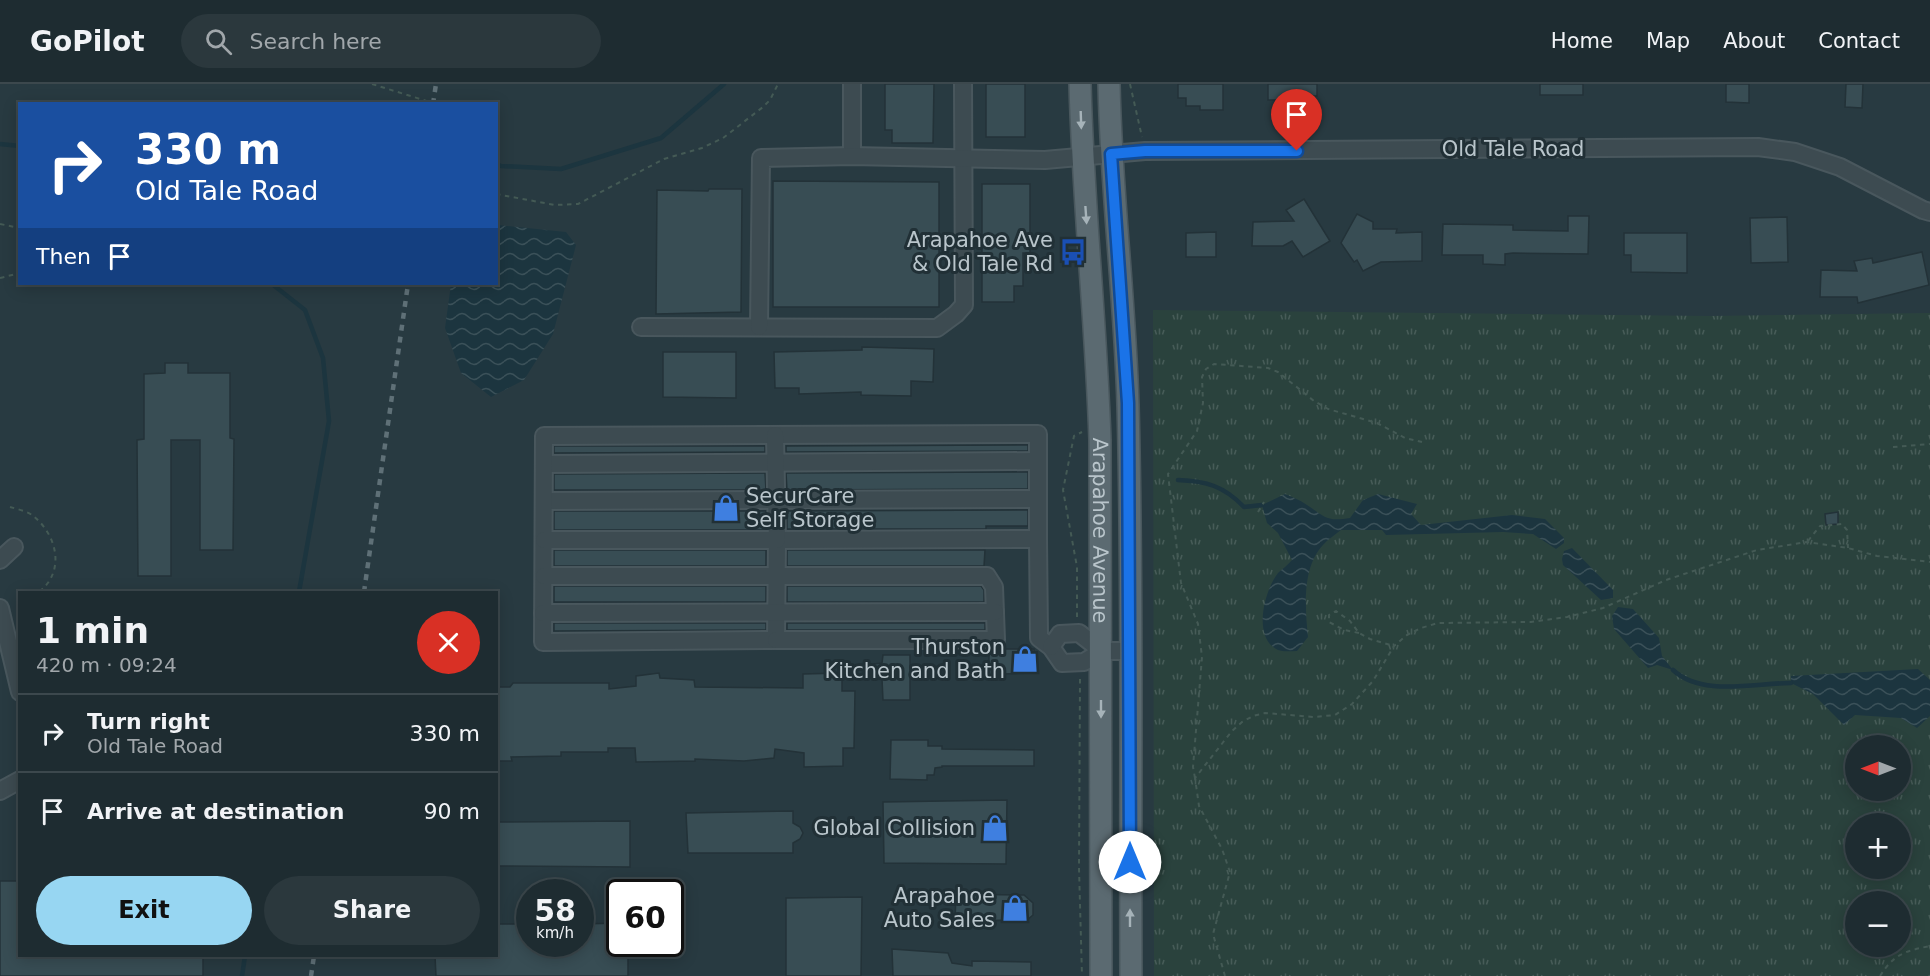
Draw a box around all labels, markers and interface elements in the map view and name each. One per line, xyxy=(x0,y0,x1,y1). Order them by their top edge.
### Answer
search box xyxy=(181,14,601,68)
text: GoPilot xyxy=(30,25,145,58)
icon: search xyxy=(202,25,235,58)
text: Search here xyxy=(250,29,382,54)
text: Home xyxy=(1551,29,1613,53)
text: Map xyxy=(1646,29,1690,53)
text: About xyxy=(1723,29,1785,53)
text: Contact xyxy=(1818,29,1900,53)
pin xyxy=(1271,89,1322,151)
icon: arrive xyxy=(1280,98,1313,131)
one-way arrow xyxy=(1076,111,1086,130)
text: 330 m xyxy=(135,125,281,174)
icon: right xyxy=(36,126,114,204)
street label: Old Tale Road xyxy=(1442,137,1584,161)
text: Old Tale Road xyxy=(135,175,319,206)
one-way arrow xyxy=(1081,206,1091,225)
place label: Arapahoe Ave & Old Tale Rd xyxy=(907,228,1053,276)
bus stop icon: Arapahoe Ave & Old Tale Rd xyxy=(1058,237,1088,267)
icon: arrive xyxy=(103,240,136,273)
text: Then xyxy=(36,244,91,269)
street label: Arapahoe Avenue xyxy=(1088,437,1112,623)
place label: SecurCare Self Storage xyxy=(746,484,874,532)
shop icon: SecurCare Self Storage xyxy=(711,493,741,523)
text: 1 min xyxy=(36,610,149,651)
button: close xyxy=(417,611,480,674)
place label: Thurston Kitchen and Bath xyxy=(824,635,1005,683)
shop icon: Thurston Kitchen and Bath xyxy=(1010,644,1040,674)
text: 420 m · 09:24 xyxy=(36,653,177,677)
one-way arrow xyxy=(1096,700,1106,719)
text: Turn right xyxy=(87,709,210,734)
icon: right xyxy=(36,717,69,750)
text: 330 m xyxy=(410,721,480,746)
text: Old Tale Road xyxy=(87,734,223,758)
north arrow xyxy=(1845,735,1911,801)
map controls xyxy=(1845,735,1911,957)
icon: arrive xyxy=(36,795,69,828)
text: Arrive at destination xyxy=(87,799,344,824)
text: 90 m xyxy=(424,799,480,824)
shop icon: Global Collision xyxy=(980,813,1010,843)
button: + xyxy=(1845,813,1911,879)
place label: Global Collision xyxy=(813,816,975,840)
position arrow xyxy=(1098,830,1162,894)
button: Exit xyxy=(36,876,252,945)
button: Share xyxy=(264,876,480,945)
speed limit sign: 60 xyxy=(606,879,684,957)
place label: Arapahoe Auto Sales xyxy=(884,884,995,932)
button: − xyxy=(1845,891,1911,957)
text: 58 xyxy=(534,893,576,928)
shop icon: Arapahoe Auto Sales xyxy=(1000,893,1030,923)
one-way arrow xyxy=(1125,908,1135,927)
text: km/h xyxy=(536,924,574,942)

